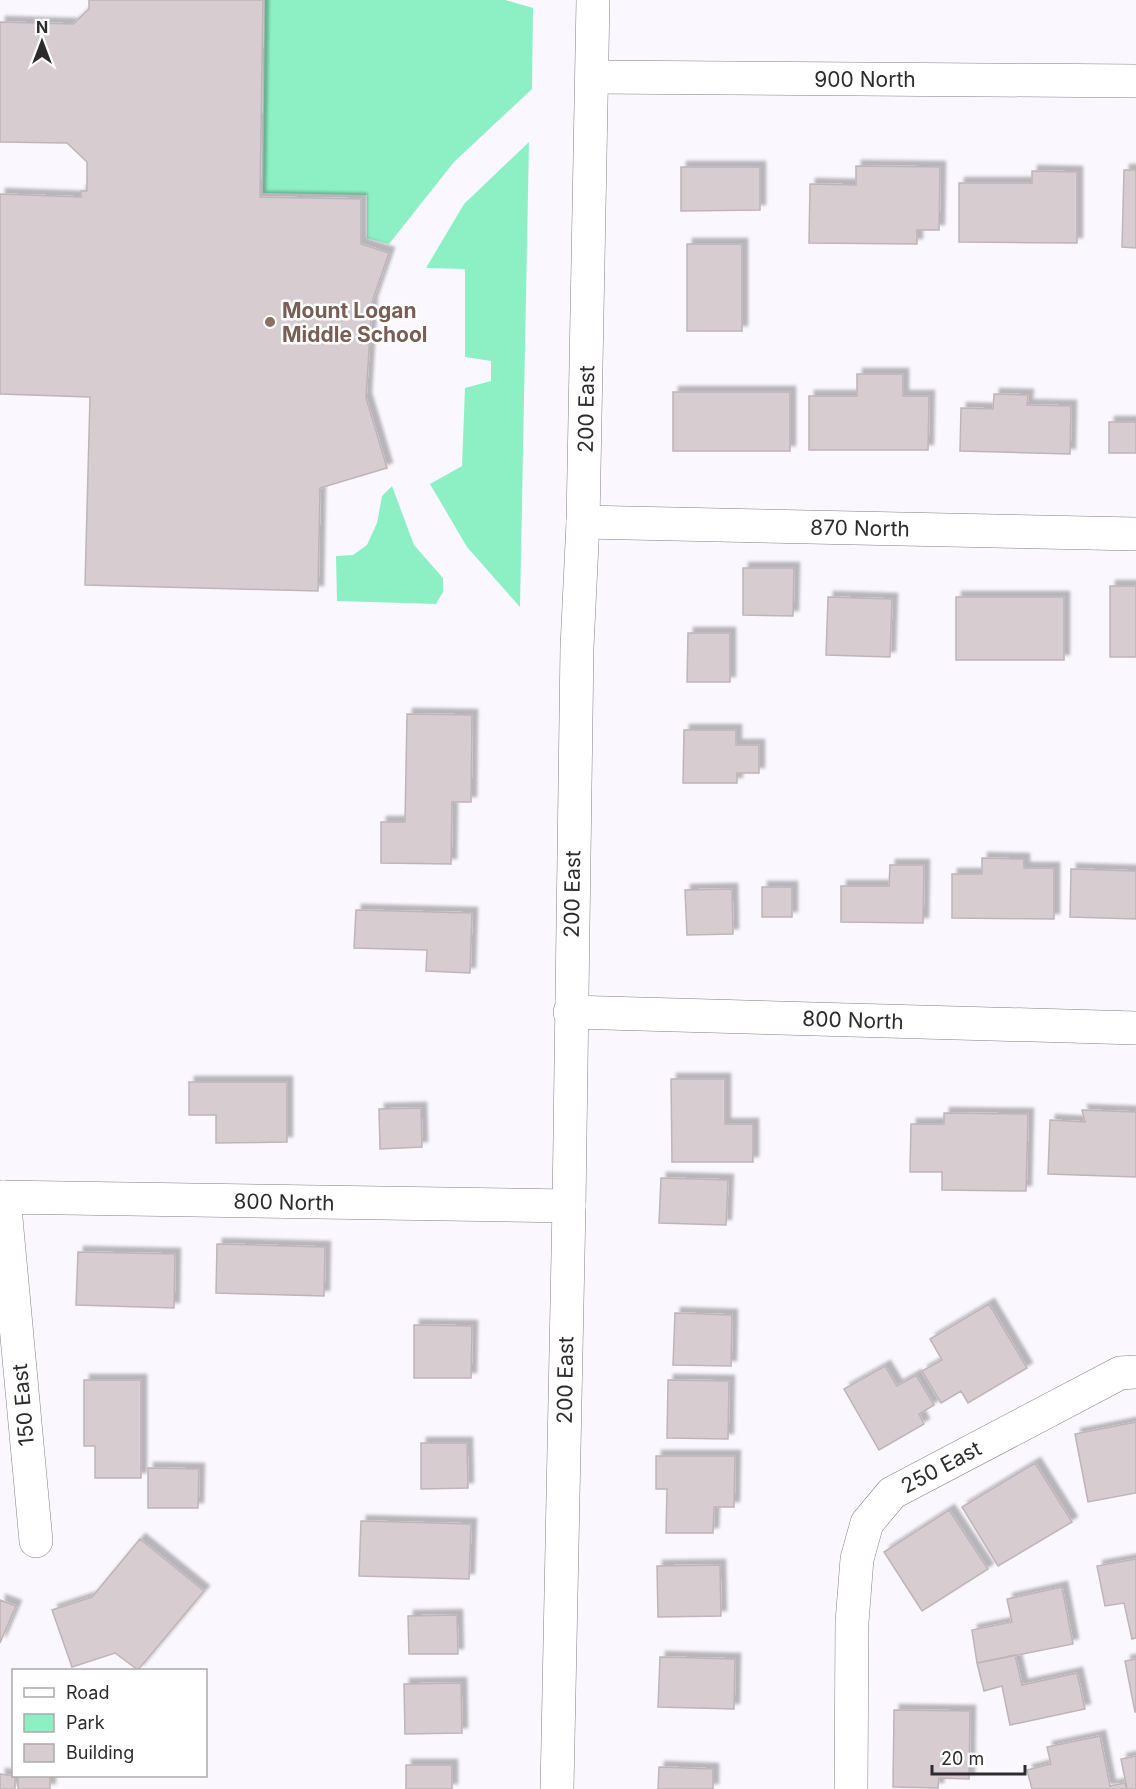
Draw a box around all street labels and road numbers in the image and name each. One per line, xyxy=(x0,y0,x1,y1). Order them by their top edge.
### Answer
street label: 900 North xyxy=(814,67,916,92)
street label: 200 East xyxy=(573,365,599,453)
street label: 870 North xyxy=(810,515,910,541)
street label: 200 East xyxy=(559,850,585,938)
street label: 800 North xyxy=(802,1006,904,1034)
street label: 800 North xyxy=(233,1189,335,1215)
street label: 200 East xyxy=(552,1336,578,1424)
street label: 150 East xyxy=(7,1363,39,1447)
street label: 250 East xyxy=(897,1435,985,1498)

